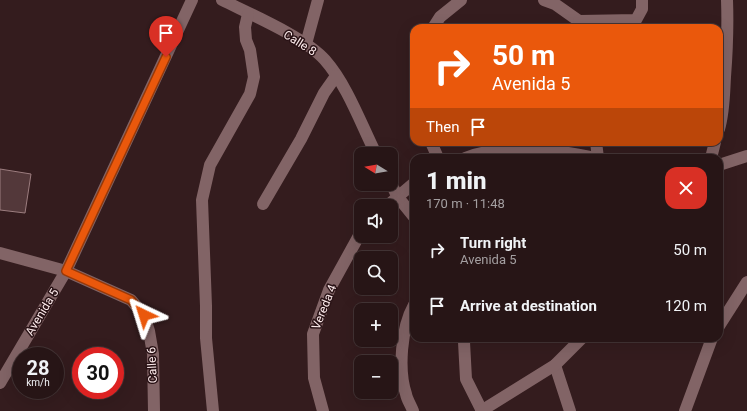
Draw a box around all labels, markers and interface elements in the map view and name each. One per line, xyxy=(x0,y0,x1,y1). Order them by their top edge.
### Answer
pin xyxy=(149,16,183,57)
icon: arrive xyxy=(155,22,177,44)
street label: Calle 8 xyxy=(281,27,319,59)
text: 50 m xyxy=(492,39,555,72)
icon: right xyxy=(426,40,478,92)
text: Avenida 5 xyxy=(492,73,570,94)
icon: arrive xyxy=(467,116,489,138)
text: Then xyxy=(426,118,459,136)
north arrow xyxy=(354,147,398,191)
map controls xyxy=(354,147,398,399)
text: 1 min xyxy=(426,167,487,195)
button: close xyxy=(665,167,707,209)
text: 170 m · 11:48 xyxy=(426,196,505,211)
button: sound xyxy=(354,199,398,243)
text: Turn right xyxy=(460,234,526,252)
icon: right xyxy=(426,239,448,261)
text: 50 m xyxy=(673,241,707,259)
button: search xyxy=(354,251,398,295)
text: Avenida 5 xyxy=(460,252,517,267)
street label: Vereda 4 xyxy=(309,282,339,331)
street label: Avenida 5 xyxy=(23,286,62,338)
position arrow xyxy=(123,294,165,336)
icon: arrive xyxy=(426,295,448,317)
text: Arrive at destination xyxy=(460,297,597,315)
text: 120 m xyxy=(665,297,707,315)
button: + xyxy=(354,303,398,347)
street label: Calle 6 xyxy=(144,346,160,383)
speed limit sign: 30 xyxy=(72,347,124,399)
button: − xyxy=(354,355,398,399)
text: 28 xyxy=(27,356,49,380)
text: km/h xyxy=(26,377,50,388)

